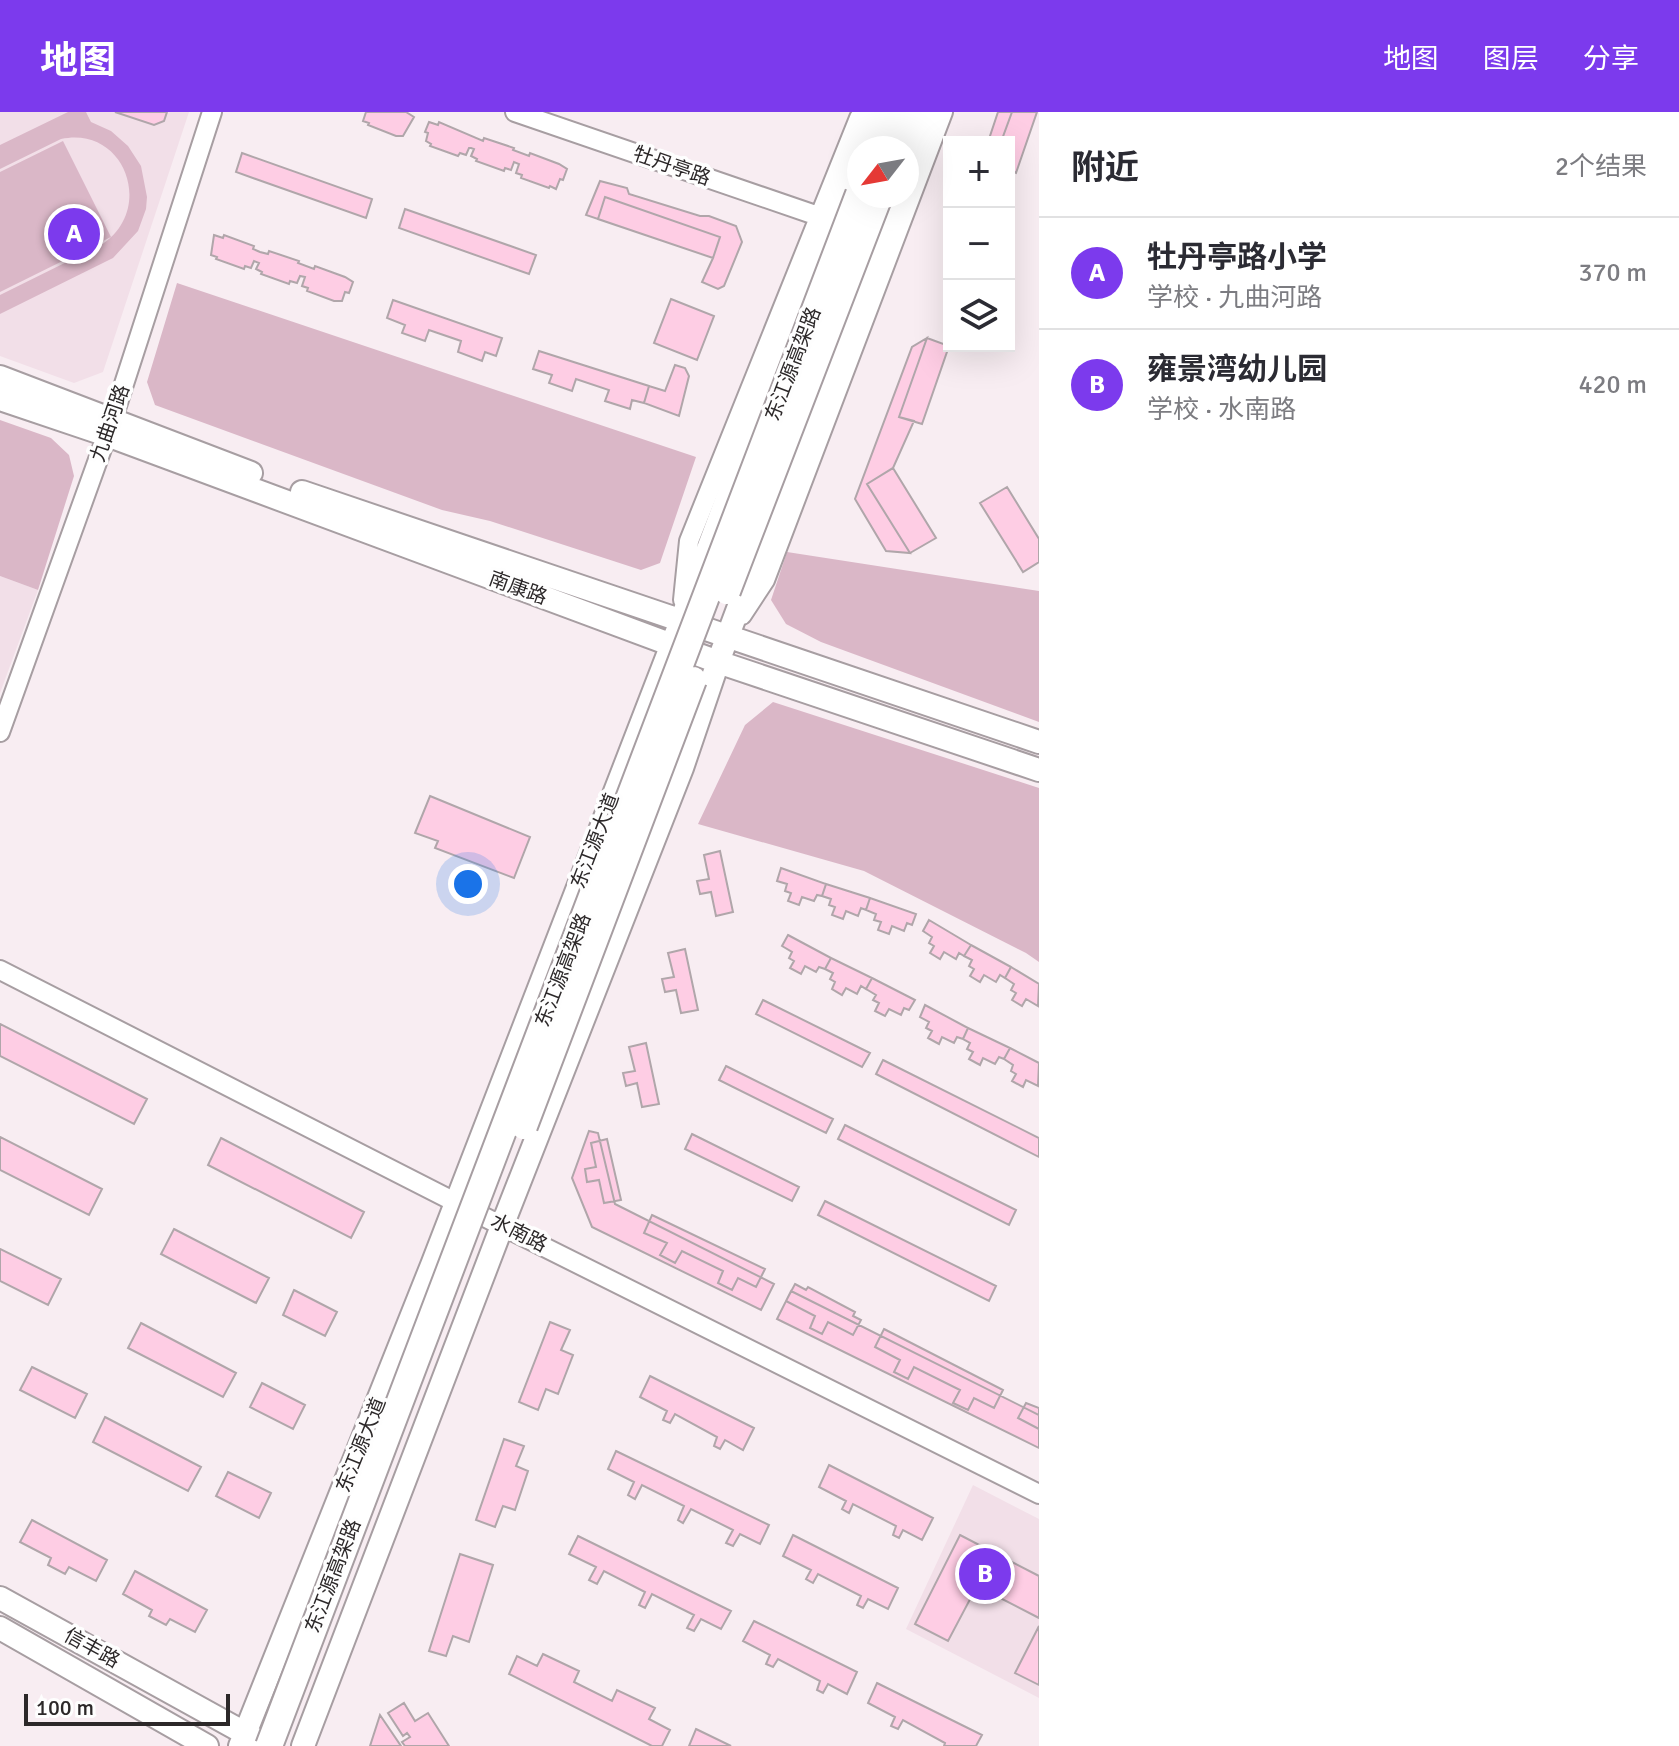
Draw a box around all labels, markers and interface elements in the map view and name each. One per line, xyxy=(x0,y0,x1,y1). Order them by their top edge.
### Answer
text: 地图 xyxy=(40,37,116,84)
text: 地图 xyxy=(1383,42,1439,76)
text: 图层 xyxy=(1483,42,1539,76)
text: 分享 xyxy=(1583,42,1639,76)
north arrow xyxy=(847,136,919,208)
map controls xyxy=(943,136,1015,352)
button: + xyxy=(943,136,1015,208)
street label: 牡丹亭路 xyxy=(630,141,714,191)
text: 附近 xyxy=(1071,147,1139,189)
text: 2个结果 xyxy=(1555,151,1647,183)
pin: A xyxy=(48,204,100,264)
button: − xyxy=(943,208,1015,280)
text: 牡丹亭路小学 xyxy=(1147,239,1327,276)
text: A xyxy=(1089,257,1105,289)
text: 370 m xyxy=(1578,257,1647,289)
button: layers xyxy=(943,280,1015,352)
text: 学校 · 九曲河路 xyxy=(1147,282,1322,314)
street label: 东江源高架路 xyxy=(760,304,826,424)
text: 雍景湾幼儿园 xyxy=(1147,351,1327,388)
text: B xyxy=(1089,369,1105,401)
text: 420 m xyxy=(1578,369,1647,401)
street label: 九曲河路 xyxy=(85,381,135,465)
text: 学校 · 水南路 xyxy=(1147,394,1296,426)
street label: 南康路 xyxy=(486,566,550,610)
street label: 东江源大道 xyxy=(565,790,625,892)
your location xyxy=(448,864,488,904)
street label: 东江源高架路 xyxy=(530,910,596,1030)
street label: 水南路 xyxy=(487,1208,551,1258)
street label: 东江源大道 xyxy=(331,1394,391,1496)
street label: 东江源高架路 xyxy=(300,1516,366,1636)
pin: B xyxy=(959,1544,1011,1604)
street label: 信丰路 xyxy=(60,1623,124,1673)
scale bar xyxy=(24,1690,230,1726)
text: 100 m xyxy=(36,1694,94,1721)

